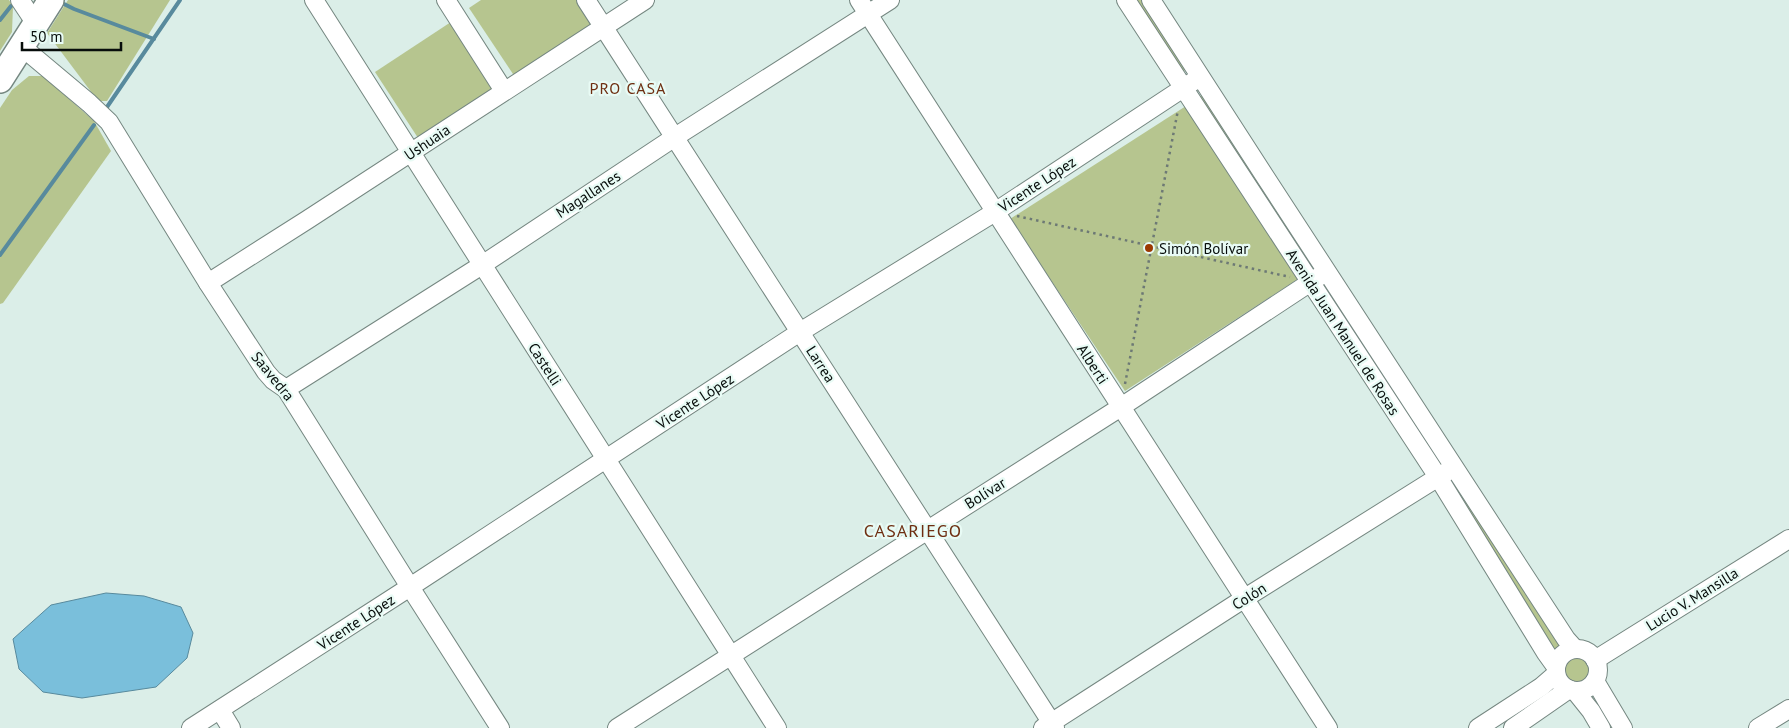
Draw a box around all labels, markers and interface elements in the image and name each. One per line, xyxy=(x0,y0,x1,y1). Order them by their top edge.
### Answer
scale bar xyxy=(22,20,121,52)
text: 50 m xyxy=(30,27,63,46)
district label: PRO CASA xyxy=(590,78,666,98)
street label: Ushuaia xyxy=(400,120,454,164)
street label: Vicente López xyxy=(994,152,1079,217)
street label: Magallanes xyxy=(552,166,624,222)
place label: Simón Bolívar xyxy=(1159,239,1248,258)
marker: Simón Bolívar xyxy=(1143,242,1155,254)
street label: Avenida Juan Manuel de Rosas xyxy=(1282,245,1404,419)
street label: Castelli xyxy=(524,339,566,389)
street label: Alberti xyxy=(1073,341,1113,387)
street label: Larrea xyxy=(802,342,840,386)
street label: Saavedra xyxy=(247,347,299,405)
street label: Vicente López xyxy=(652,369,737,434)
street label: Bolívar xyxy=(961,473,1009,513)
district label: CASARIEGO xyxy=(864,519,962,542)
street label: Lucio V. Mansilla xyxy=(1642,563,1742,635)
street label: Colón xyxy=(1228,578,1270,614)
street label: Vicente López xyxy=(313,590,398,655)

